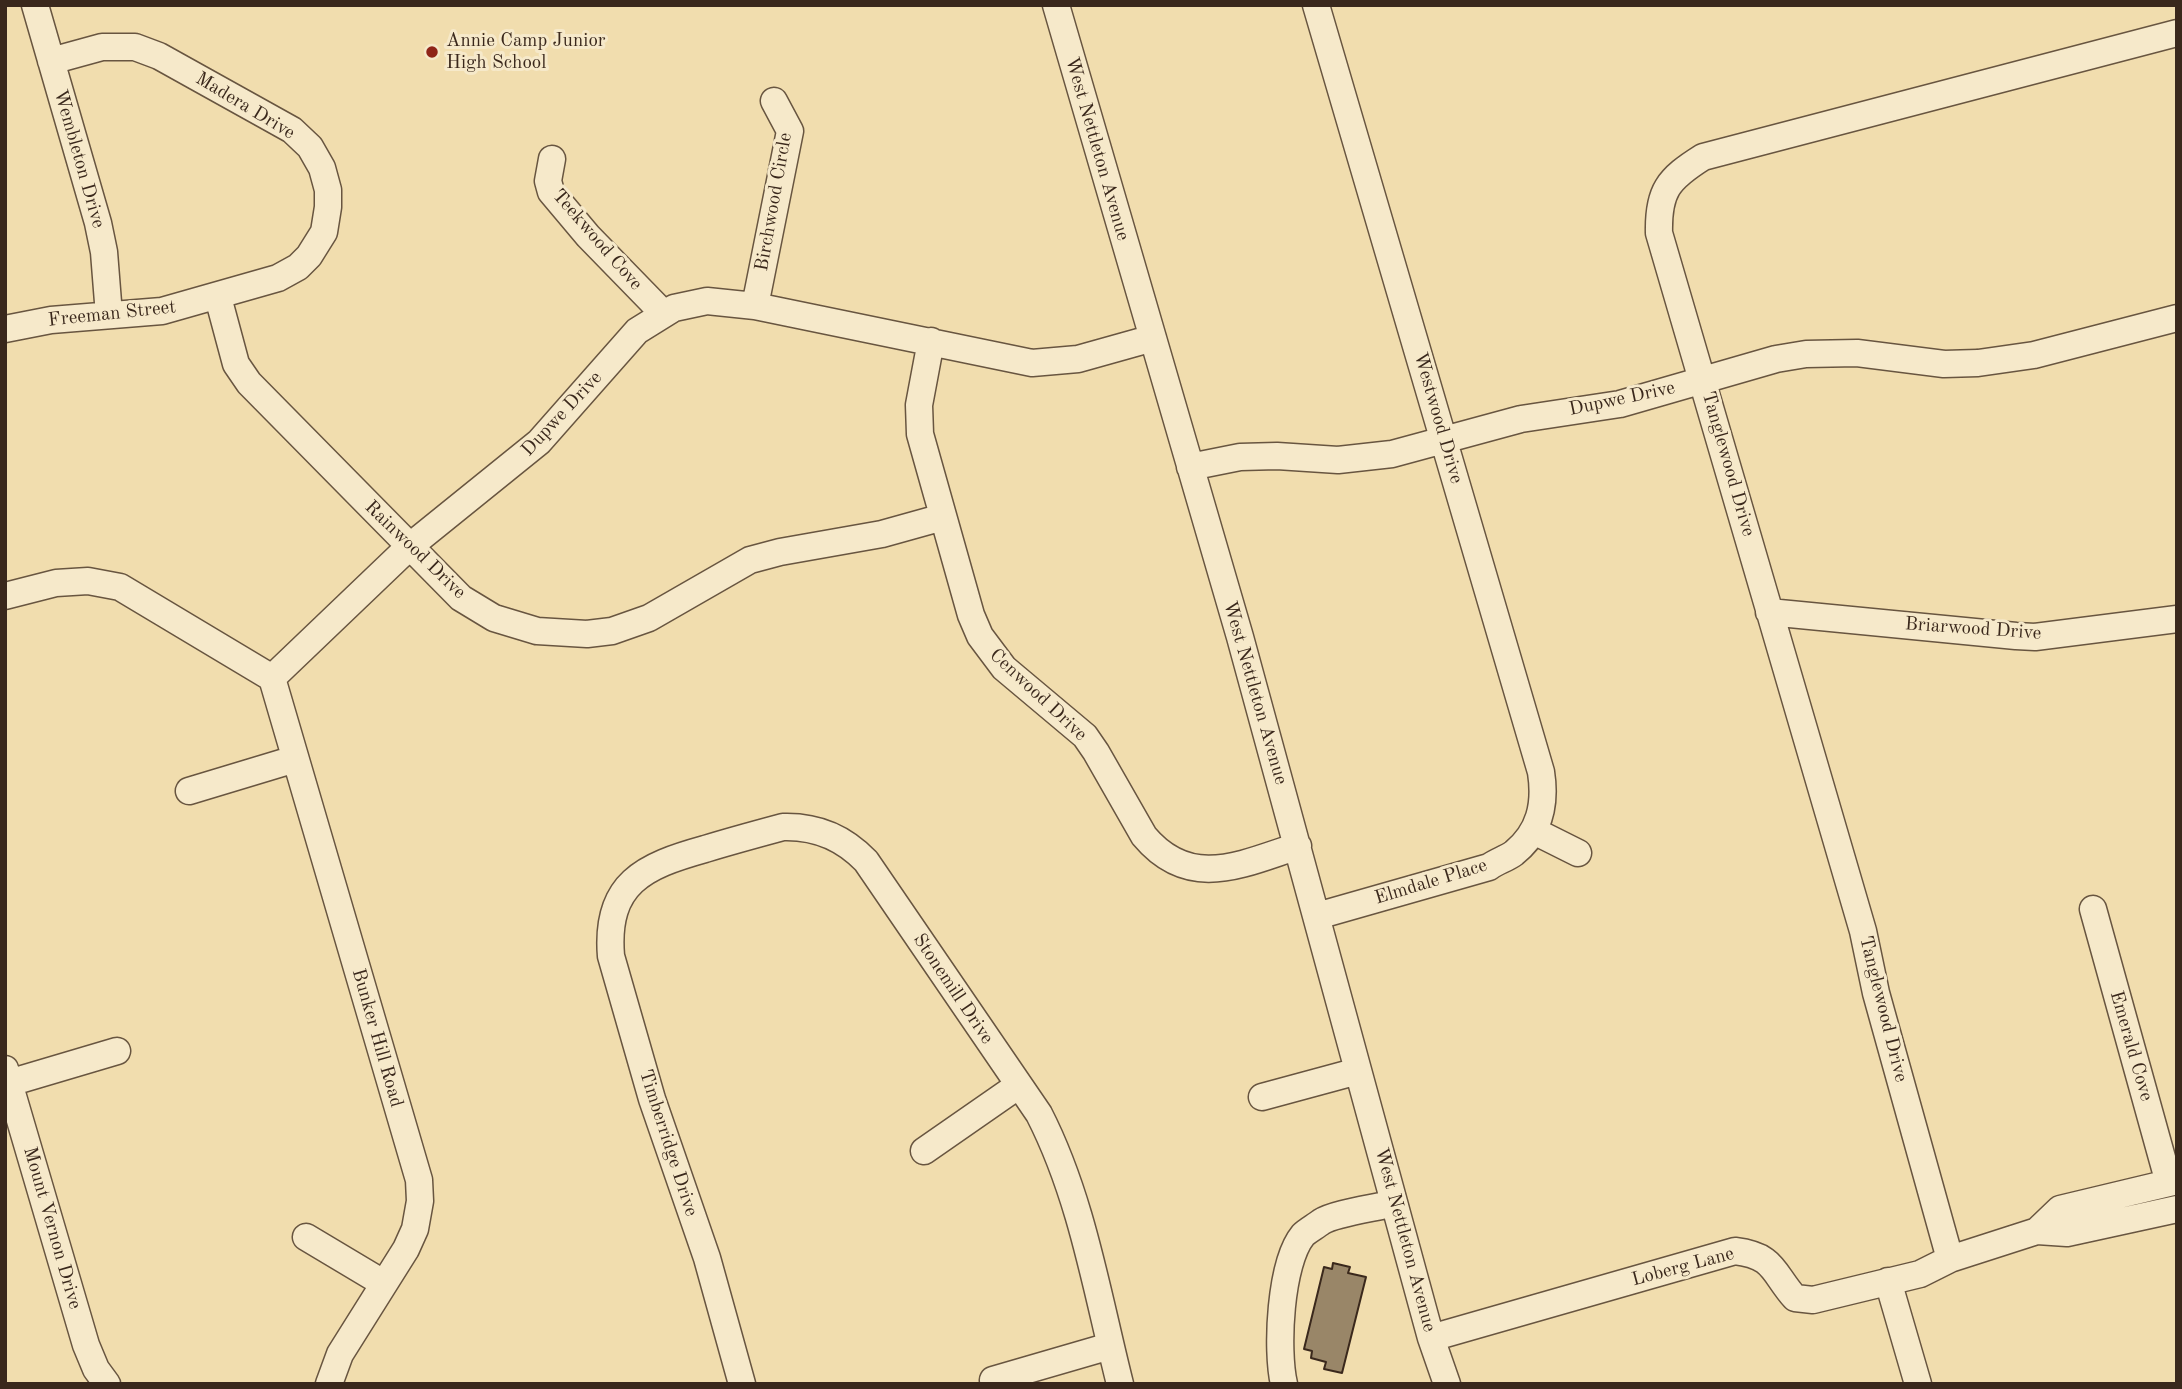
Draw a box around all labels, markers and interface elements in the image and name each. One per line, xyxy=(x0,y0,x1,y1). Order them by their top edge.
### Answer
place label: Annie Camp Junior High School xyxy=(446,30,606,74)
marker: Annie Camp Junior High School xyxy=(424,44,440,60)
street label: West Nettleton Avenue xyxy=(1060,55,1134,243)
street label: Madera Drive xyxy=(191,67,299,145)
street label: Wembleton Drive xyxy=(48,87,110,231)
street label: Birchwood Circle xyxy=(751,131,797,273)
street label: Teekwood Cove xyxy=(547,185,647,295)
street label: Freeman Street xyxy=(47,296,177,332)
street label: Westwood Drive xyxy=(1408,350,1468,486)
street label: Dupwe Drive xyxy=(517,367,607,461)
street label: Dupwe Drive xyxy=(1567,377,1677,421)
street label: Tanglewood Drive xyxy=(1696,389,1760,539)
street label: Rainwood Drive xyxy=(360,496,470,604)
street label: West Nettleton Avenue xyxy=(1218,599,1292,787)
street label: Briarwood Drive xyxy=(1904,613,2042,645)
street label: Cenwood Drive xyxy=(984,644,1092,746)
street label: Elmdale Place xyxy=(1372,854,1490,910)
street label: Stonemill Drive xyxy=(908,929,998,1049)
street label: Tanglewood Drive xyxy=(1854,934,1912,1084)
street label: Bunker Hill Road xyxy=(346,966,408,1110)
street label: Emerald Cove xyxy=(2104,988,2158,1104)
street label: Timberridge Drive xyxy=(634,1067,702,1219)
street label: Mount Vernon Drive xyxy=(18,1144,86,1312)
street label: West Nettleton Avenue xyxy=(1369,1145,1441,1335)
street label: Loberg Lane xyxy=(1629,1242,1737,1292)

